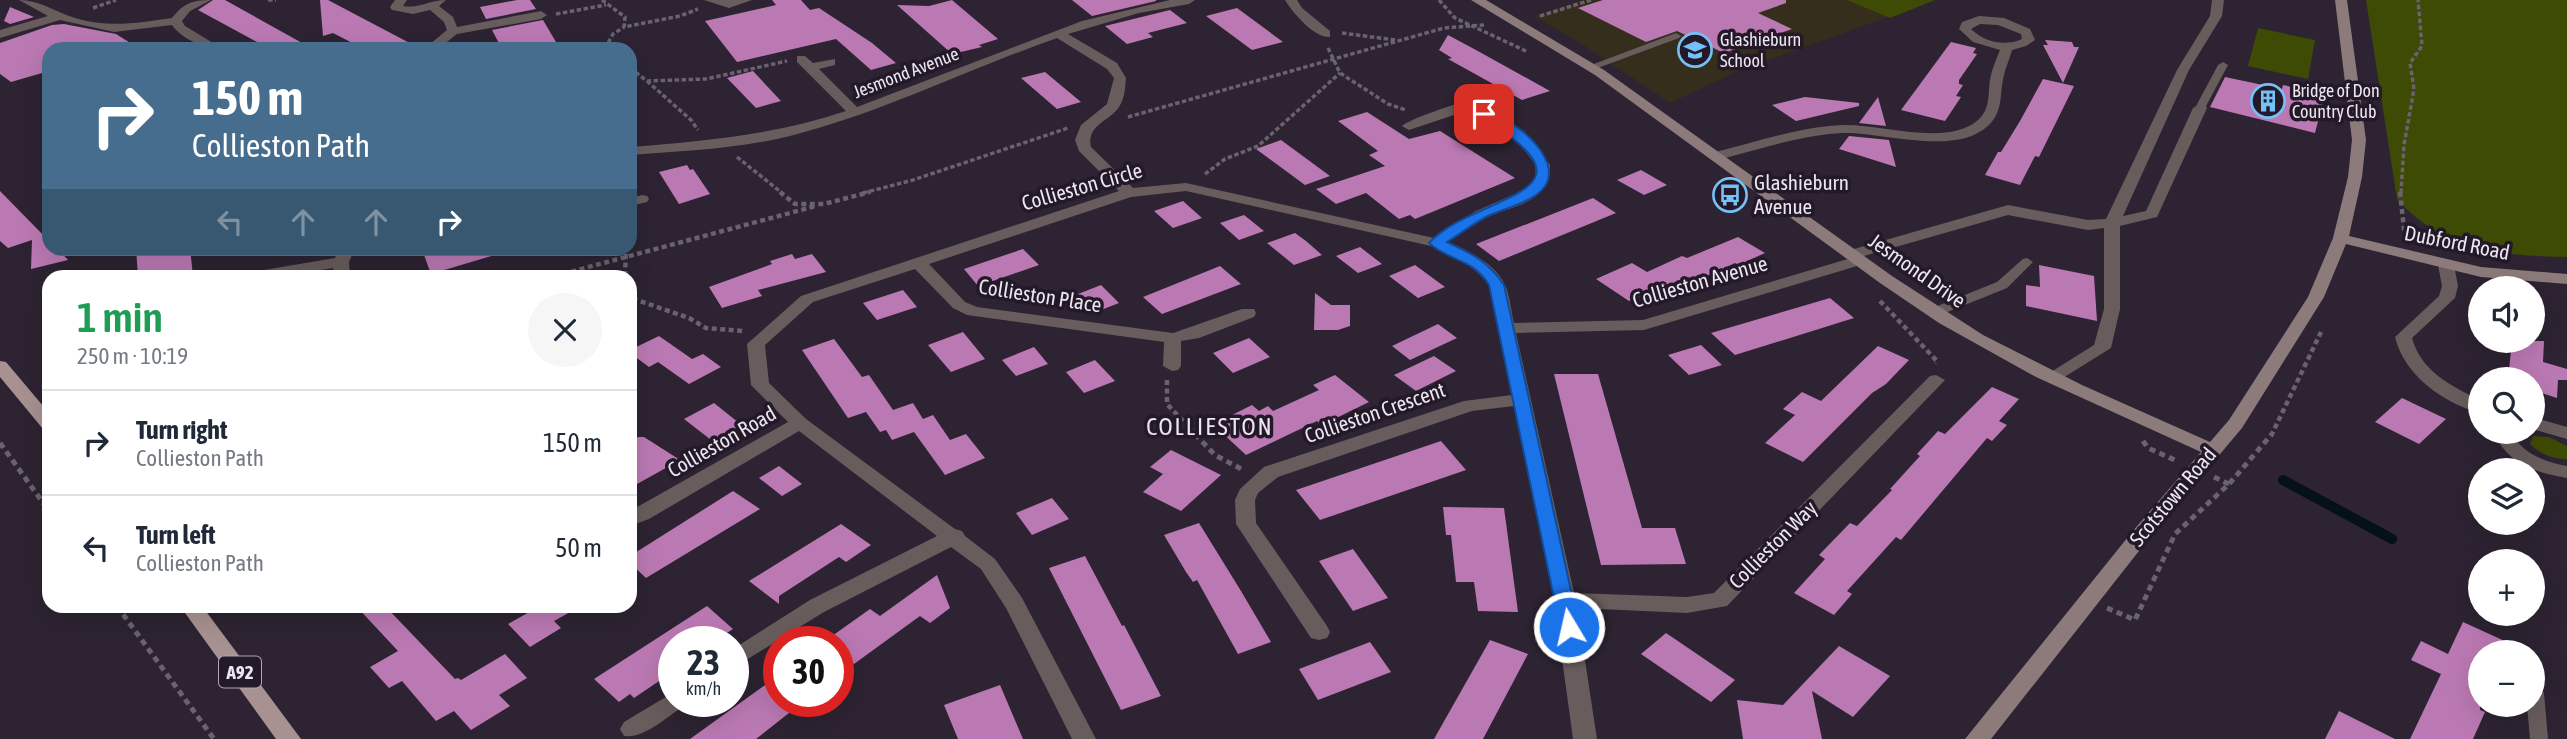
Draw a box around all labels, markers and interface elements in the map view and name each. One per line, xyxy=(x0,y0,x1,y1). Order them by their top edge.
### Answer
place label: Glashieburn School xyxy=(1720,29,1801,71)
school or university icon: Glashieburn School xyxy=(1676,31,1714,69)
street label: Jesmond Avenue xyxy=(850,43,962,102)
text: 150 m xyxy=(192,69,303,125)
icon: right xyxy=(77,70,168,161)
place label: Bridge of Don Country Club xyxy=(2292,80,2380,122)
building icon: Bridge of Don Country Club xyxy=(2249,82,2287,120)
pin xyxy=(1454,84,1514,144)
icon: arrive xyxy=(1465,95,1503,133)
text: Collieston Path xyxy=(192,127,370,164)
street label: Collieston Circle xyxy=(1019,157,1145,215)
place label: Glashieburn Avenue xyxy=(1754,170,1849,218)
bus stop icon: Glashieburn Avenue xyxy=(1711,176,1749,214)
icon: left xyxy=(211,203,249,241)
icon: ahead xyxy=(284,203,322,241)
icon: ahead xyxy=(357,203,395,241)
icon: right xyxy=(430,203,468,241)
street label: Dubford Road xyxy=(2403,220,2512,264)
street label: Jesmond Drive xyxy=(1865,228,1971,312)
street label: Collieston Avenue xyxy=(1630,250,1770,312)
street label: Collieston Place xyxy=(977,273,1103,317)
map controls xyxy=(2468,276,2545,717)
button: sound xyxy=(2468,276,2545,353)
text: 1 min xyxy=(77,293,163,341)
button: close xyxy=(528,293,602,367)
text: 250 m · 10:19 xyxy=(77,343,188,369)
button: search xyxy=(2468,367,2545,444)
street label: Collieston Crescent xyxy=(1301,377,1448,447)
street label: Collieston Road xyxy=(663,400,780,482)
district label: COLLIESTON xyxy=(1146,413,1274,440)
text: Turn right xyxy=(136,415,227,445)
icon: right xyxy=(77,424,115,462)
text: 150 m xyxy=(543,428,602,458)
street label: Scotstown Road xyxy=(2124,442,2220,550)
text: Collieston Path xyxy=(136,445,264,471)
button: layers xyxy=(2468,458,2545,535)
street label: Collieston Way xyxy=(1723,495,1821,593)
text: Turn left xyxy=(136,520,216,550)
icon: left xyxy=(77,529,115,567)
text: 50 m xyxy=(555,533,602,563)
button: + xyxy=(2468,549,2545,626)
text: Collieston Path xyxy=(136,550,264,576)
position arrow xyxy=(1532,590,1606,664)
speed limit sign: 30 xyxy=(763,626,854,717)
button: − xyxy=(2468,640,2545,717)
text: 23 xyxy=(687,642,720,682)
road number: A92 xyxy=(219,656,261,688)
text: km/h xyxy=(686,678,721,699)

